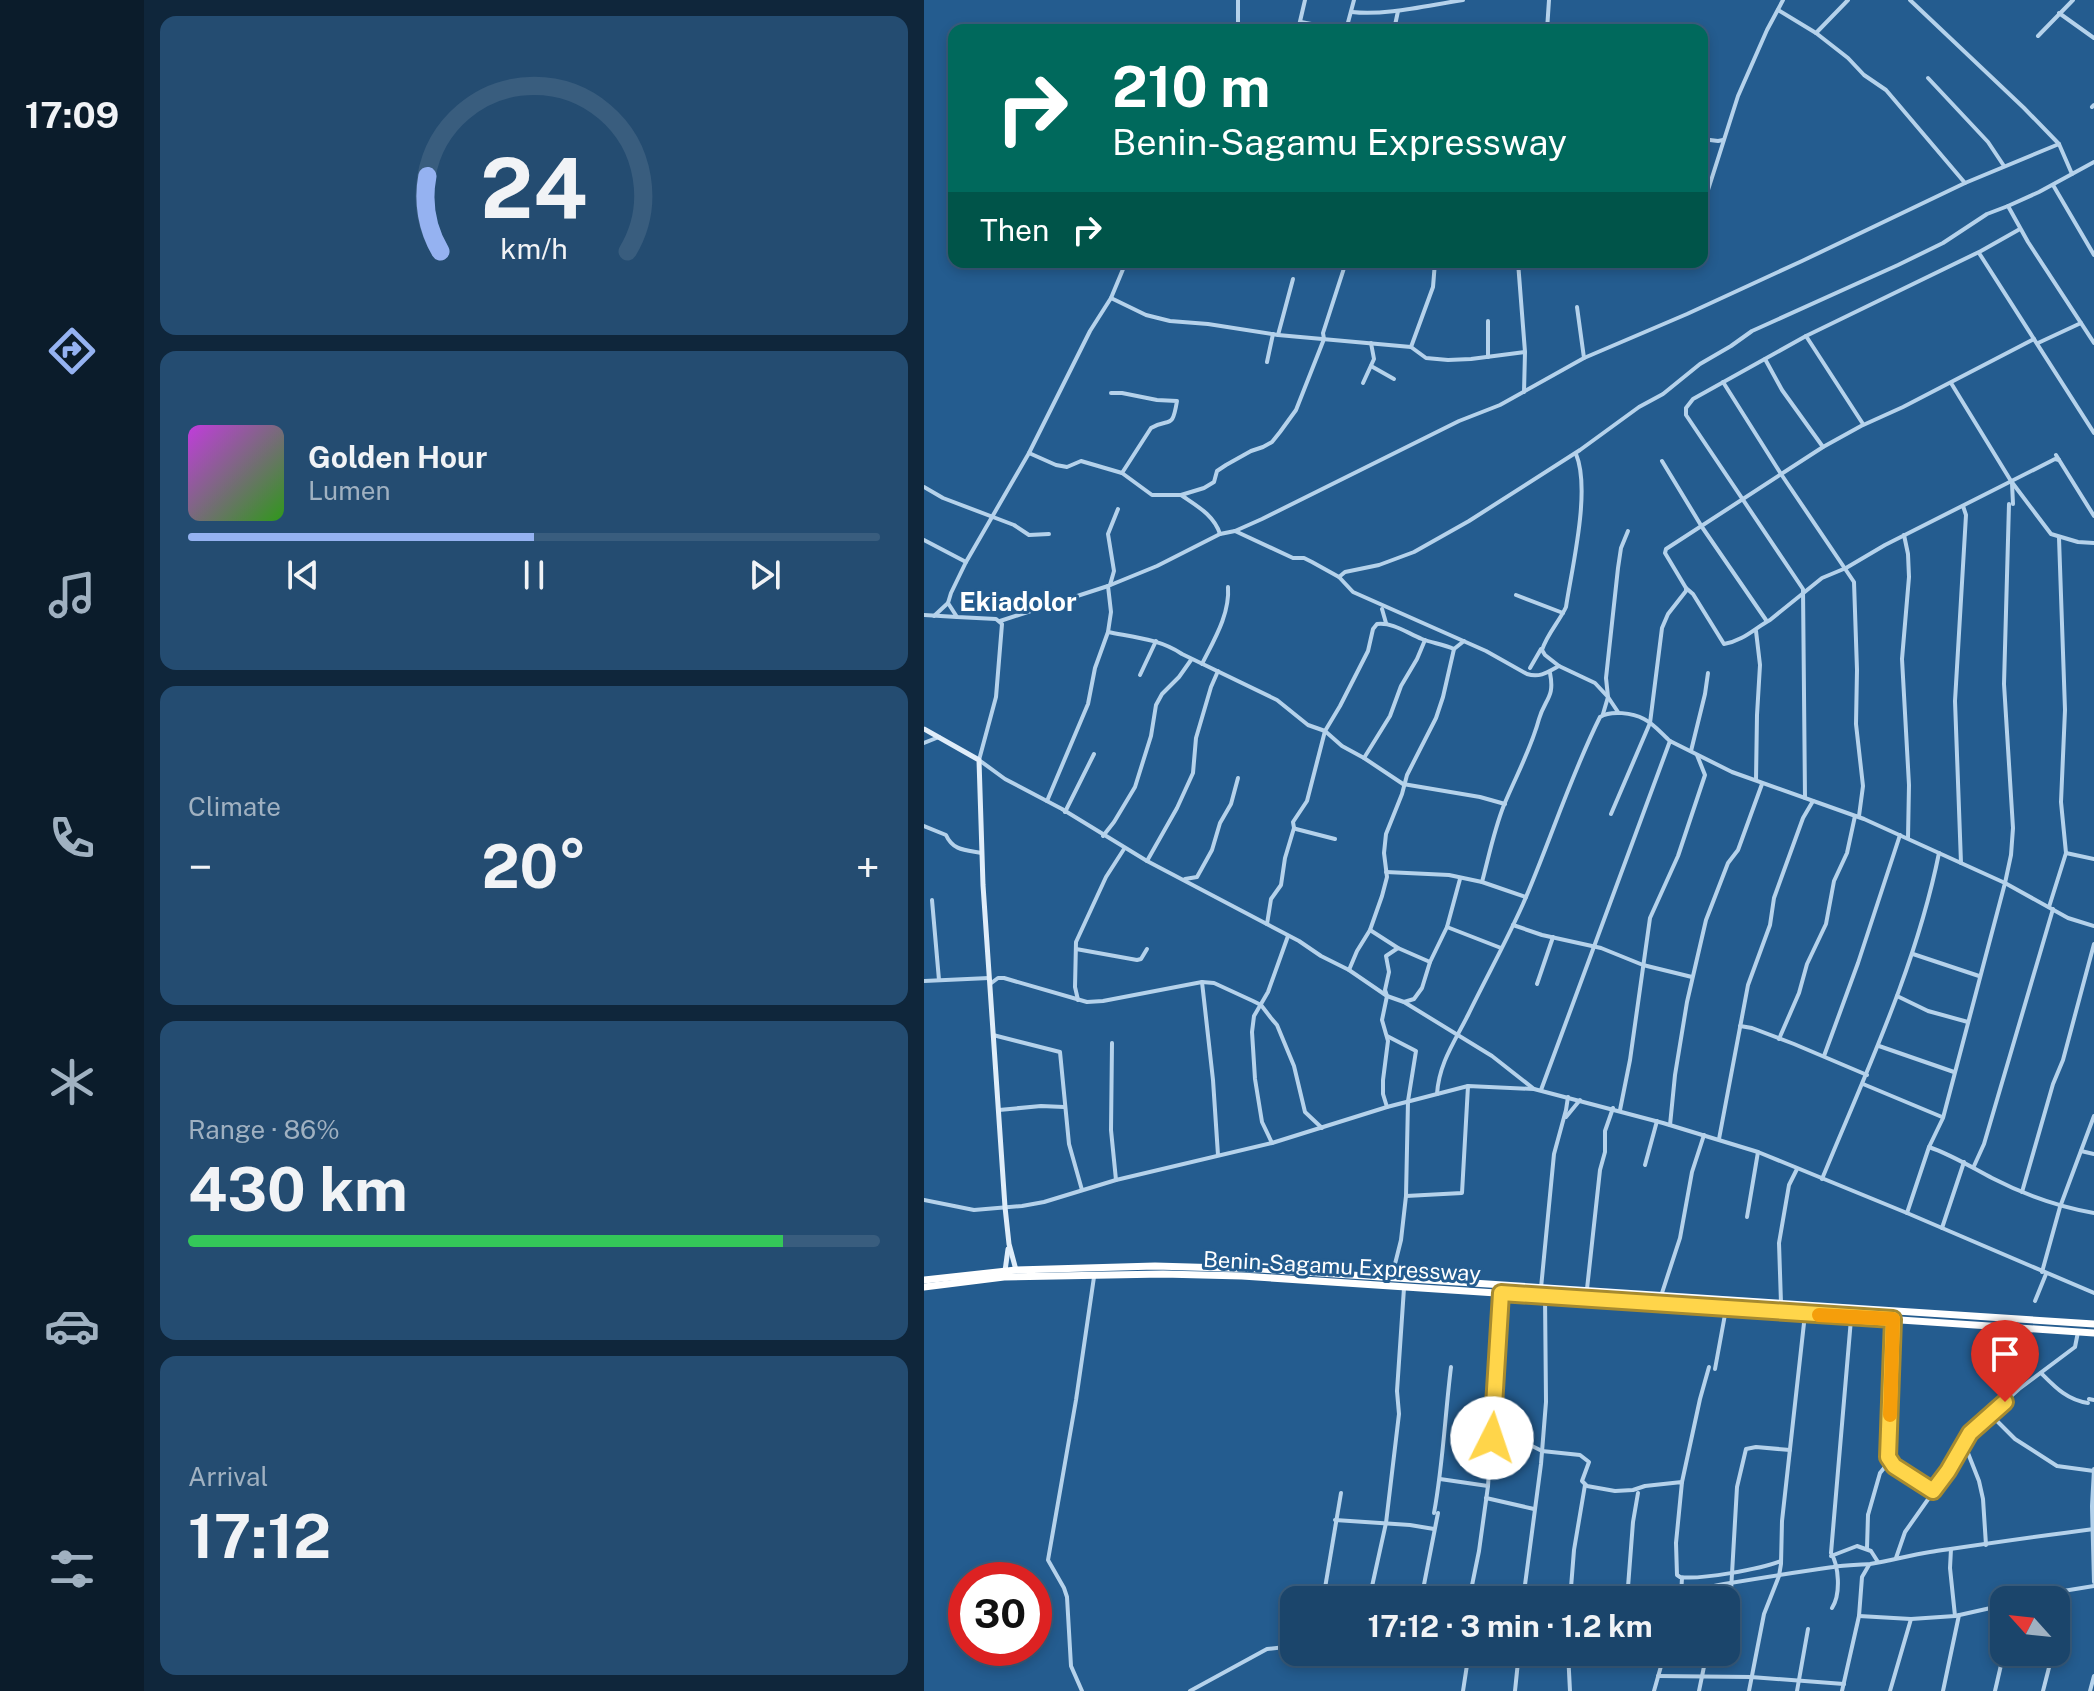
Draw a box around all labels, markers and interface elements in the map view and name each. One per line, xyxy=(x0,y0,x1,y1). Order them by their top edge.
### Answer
text: 210 m xyxy=(1112,54,1270,120)
icon: right xyxy=(980,56,1084,160)
text: 17:09 xyxy=(25,94,119,136)
text: Benin-Sagamu Expressway xyxy=(1112,121,1567,163)
text: 24 xyxy=(480,138,588,236)
icon: right xyxy=(1065,208,1109,252)
text: Then xyxy=(980,212,1049,248)
text: km/h xyxy=(500,232,568,265)
icon: directions xyxy=(44,323,100,379)
text: Golden Hour xyxy=(308,439,487,475)
text: Lumen xyxy=(308,475,391,506)
icon: previous xyxy=(281,553,325,597)
icon: pause xyxy=(512,553,556,597)
icon: next xyxy=(743,553,787,597)
icon: music xyxy=(44,567,100,623)
district label: Ekiadolor xyxy=(959,586,1077,617)
text: Climate xyxy=(188,791,281,822)
icon: phone xyxy=(44,810,100,866)
text: 20° xyxy=(481,831,587,902)
text: − xyxy=(188,841,212,893)
text: + xyxy=(856,841,880,893)
icon: climate xyxy=(44,1054,100,1110)
text: Range · 86% xyxy=(188,1114,340,1145)
text: 430 km xyxy=(188,1154,408,1225)
street label: Benin-Sagamu Expressway xyxy=(1202,1246,1482,1286)
icon: car xyxy=(44,1298,100,1354)
pin xyxy=(1971,1320,2039,1402)
icon: arrive xyxy=(1983,1332,2027,1376)
position arrow xyxy=(1450,1396,1534,1480)
text: Arrival xyxy=(188,1461,268,1492)
text: 17:12 xyxy=(188,1501,331,1572)
icon: filters xyxy=(44,1541,100,1597)
speed limit sign: 30 xyxy=(948,1562,1052,1666)
north arrow xyxy=(1990,1586,2070,1666)
map controls xyxy=(1990,1586,2070,1666)
text: 17:12 · 3 min · 1.2 km xyxy=(1367,1608,1653,1644)

